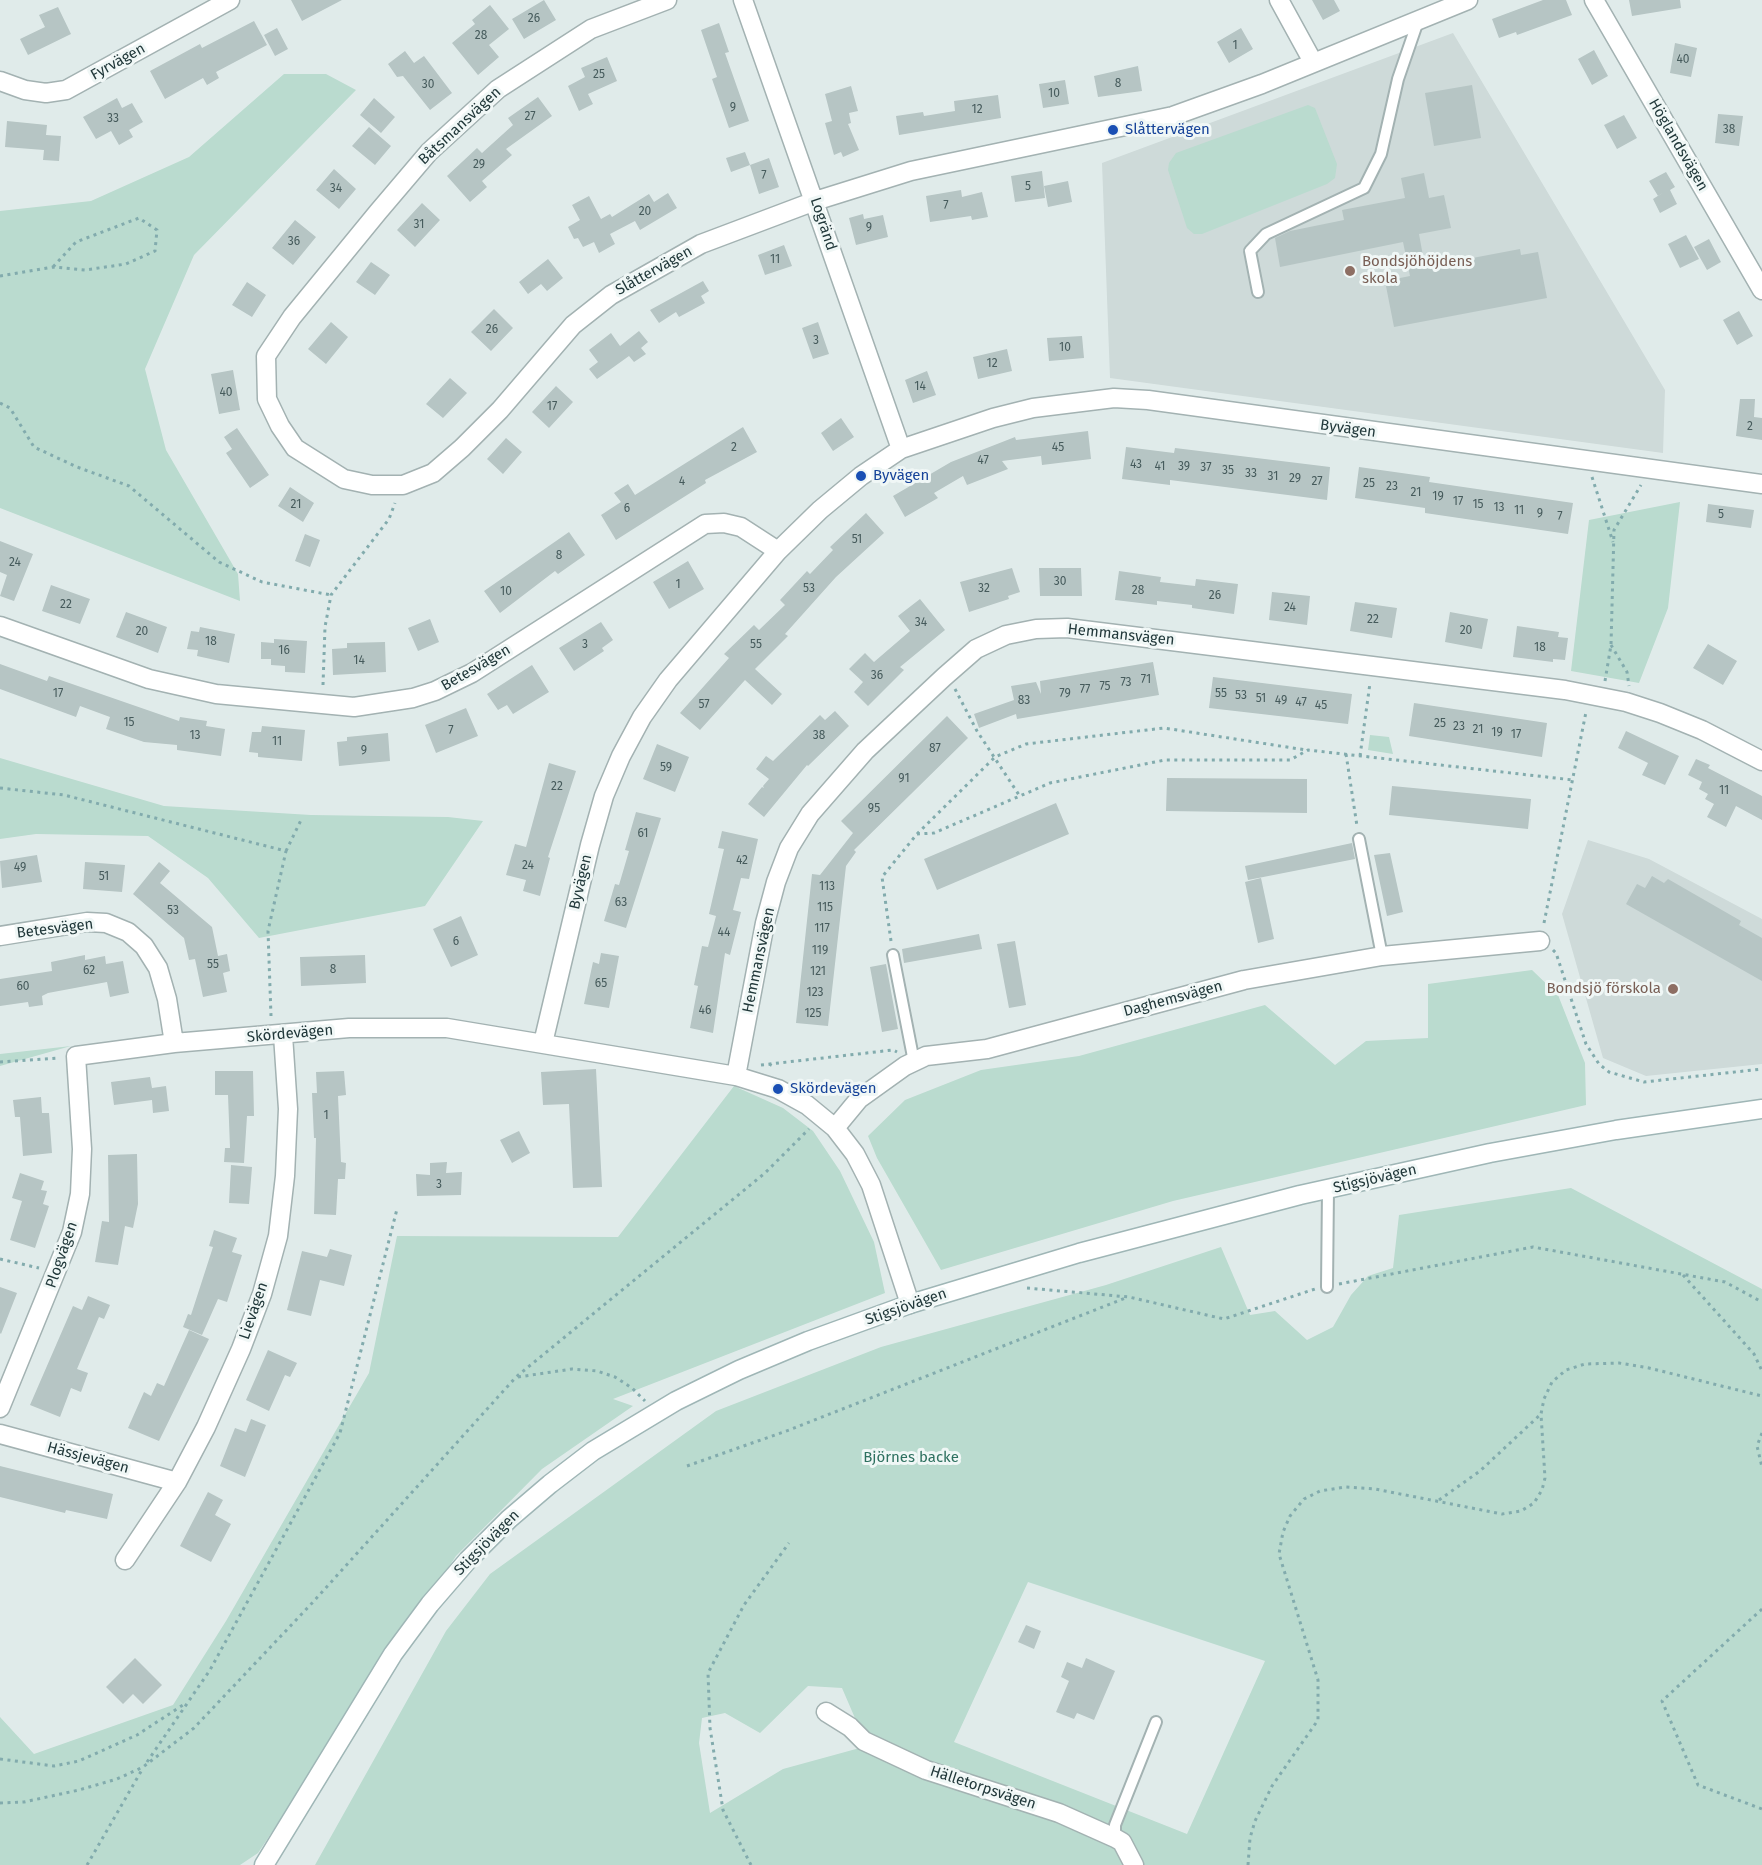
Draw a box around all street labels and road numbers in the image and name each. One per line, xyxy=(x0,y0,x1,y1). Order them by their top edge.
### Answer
street label: Fyrvägen xyxy=(88,40,148,84)
street label: Båtsmansvägen xyxy=(415,83,505,169)
street label: Höglandsvägen xyxy=(1644,96,1712,194)
street label: Logränd xyxy=(806,195,840,253)
street label: Slåttervägen xyxy=(613,243,695,299)
street label: Byvägen xyxy=(1319,416,1377,442)
street label: Hemmansvägen xyxy=(1067,620,1175,650)
street label: Betesvägen xyxy=(438,641,514,695)
street label: Byvägen xyxy=(566,853,596,911)
street label: Hemmansvägen xyxy=(739,906,779,1014)
street label: Betesvägen xyxy=(16,915,94,943)
street label: Daghemsvägen xyxy=(1122,977,1224,1021)
street label: Skördevägen xyxy=(246,1021,334,1047)
street label: Stigsjövägen xyxy=(1332,1161,1418,1197)
street label: Plogvägen xyxy=(42,1219,82,1291)
street label: Lievägen xyxy=(236,1280,272,1342)
street label: Stigsjövägen xyxy=(863,1285,949,1329)
street label: Hässjevägen xyxy=(45,1438,131,1478)
street label: Stigsjövägen xyxy=(451,1507,523,1579)
street label: Hälletorpsvägen xyxy=(928,1762,1038,1814)

